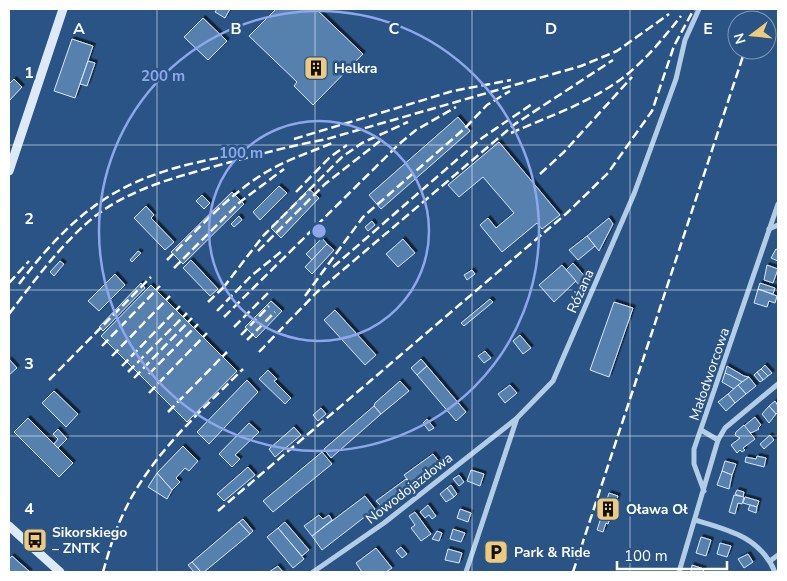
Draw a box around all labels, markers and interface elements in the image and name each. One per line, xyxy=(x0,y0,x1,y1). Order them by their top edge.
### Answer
north arrow xyxy=(727,10,777,60)
text: A xyxy=(73,18,85,40)
text: B xyxy=(230,18,242,40)
text: C xyxy=(389,18,400,40)
text: D xyxy=(545,18,557,40)
text: E xyxy=(703,18,713,40)
text: N xyxy=(729,31,751,46)
building icon: Helkra xyxy=(303,55,329,81)
place label: Helkra xyxy=(334,59,377,78)
text: 1 xyxy=(24,62,34,84)
text: 200 m xyxy=(141,66,185,86)
text: 100 m xyxy=(219,143,263,163)
text: 2 xyxy=(24,208,34,230)
centre of rings xyxy=(310,222,328,240)
street label: Różana xyxy=(562,266,599,316)
street label: Małodworcowa xyxy=(685,325,734,423)
text: 3 xyxy=(24,353,34,375)
street label: Nowodojazdowa xyxy=(362,448,457,528)
building icon: Oława Oł xyxy=(595,496,621,522)
text: 4 xyxy=(24,498,34,520)
place label: Oława Oł xyxy=(626,500,688,519)
place label: Sikorskiego – ZNTK xyxy=(52,523,127,558)
bus stop icon: Sikorskiego – ZNTK xyxy=(22,527,48,553)
scale bar xyxy=(617,538,727,570)
parking icon: Park & Ride xyxy=(483,539,509,565)
place label: Park & Ride xyxy=(514,543,591,562)
text: 100 m xyxy=(624,546,668,566)

